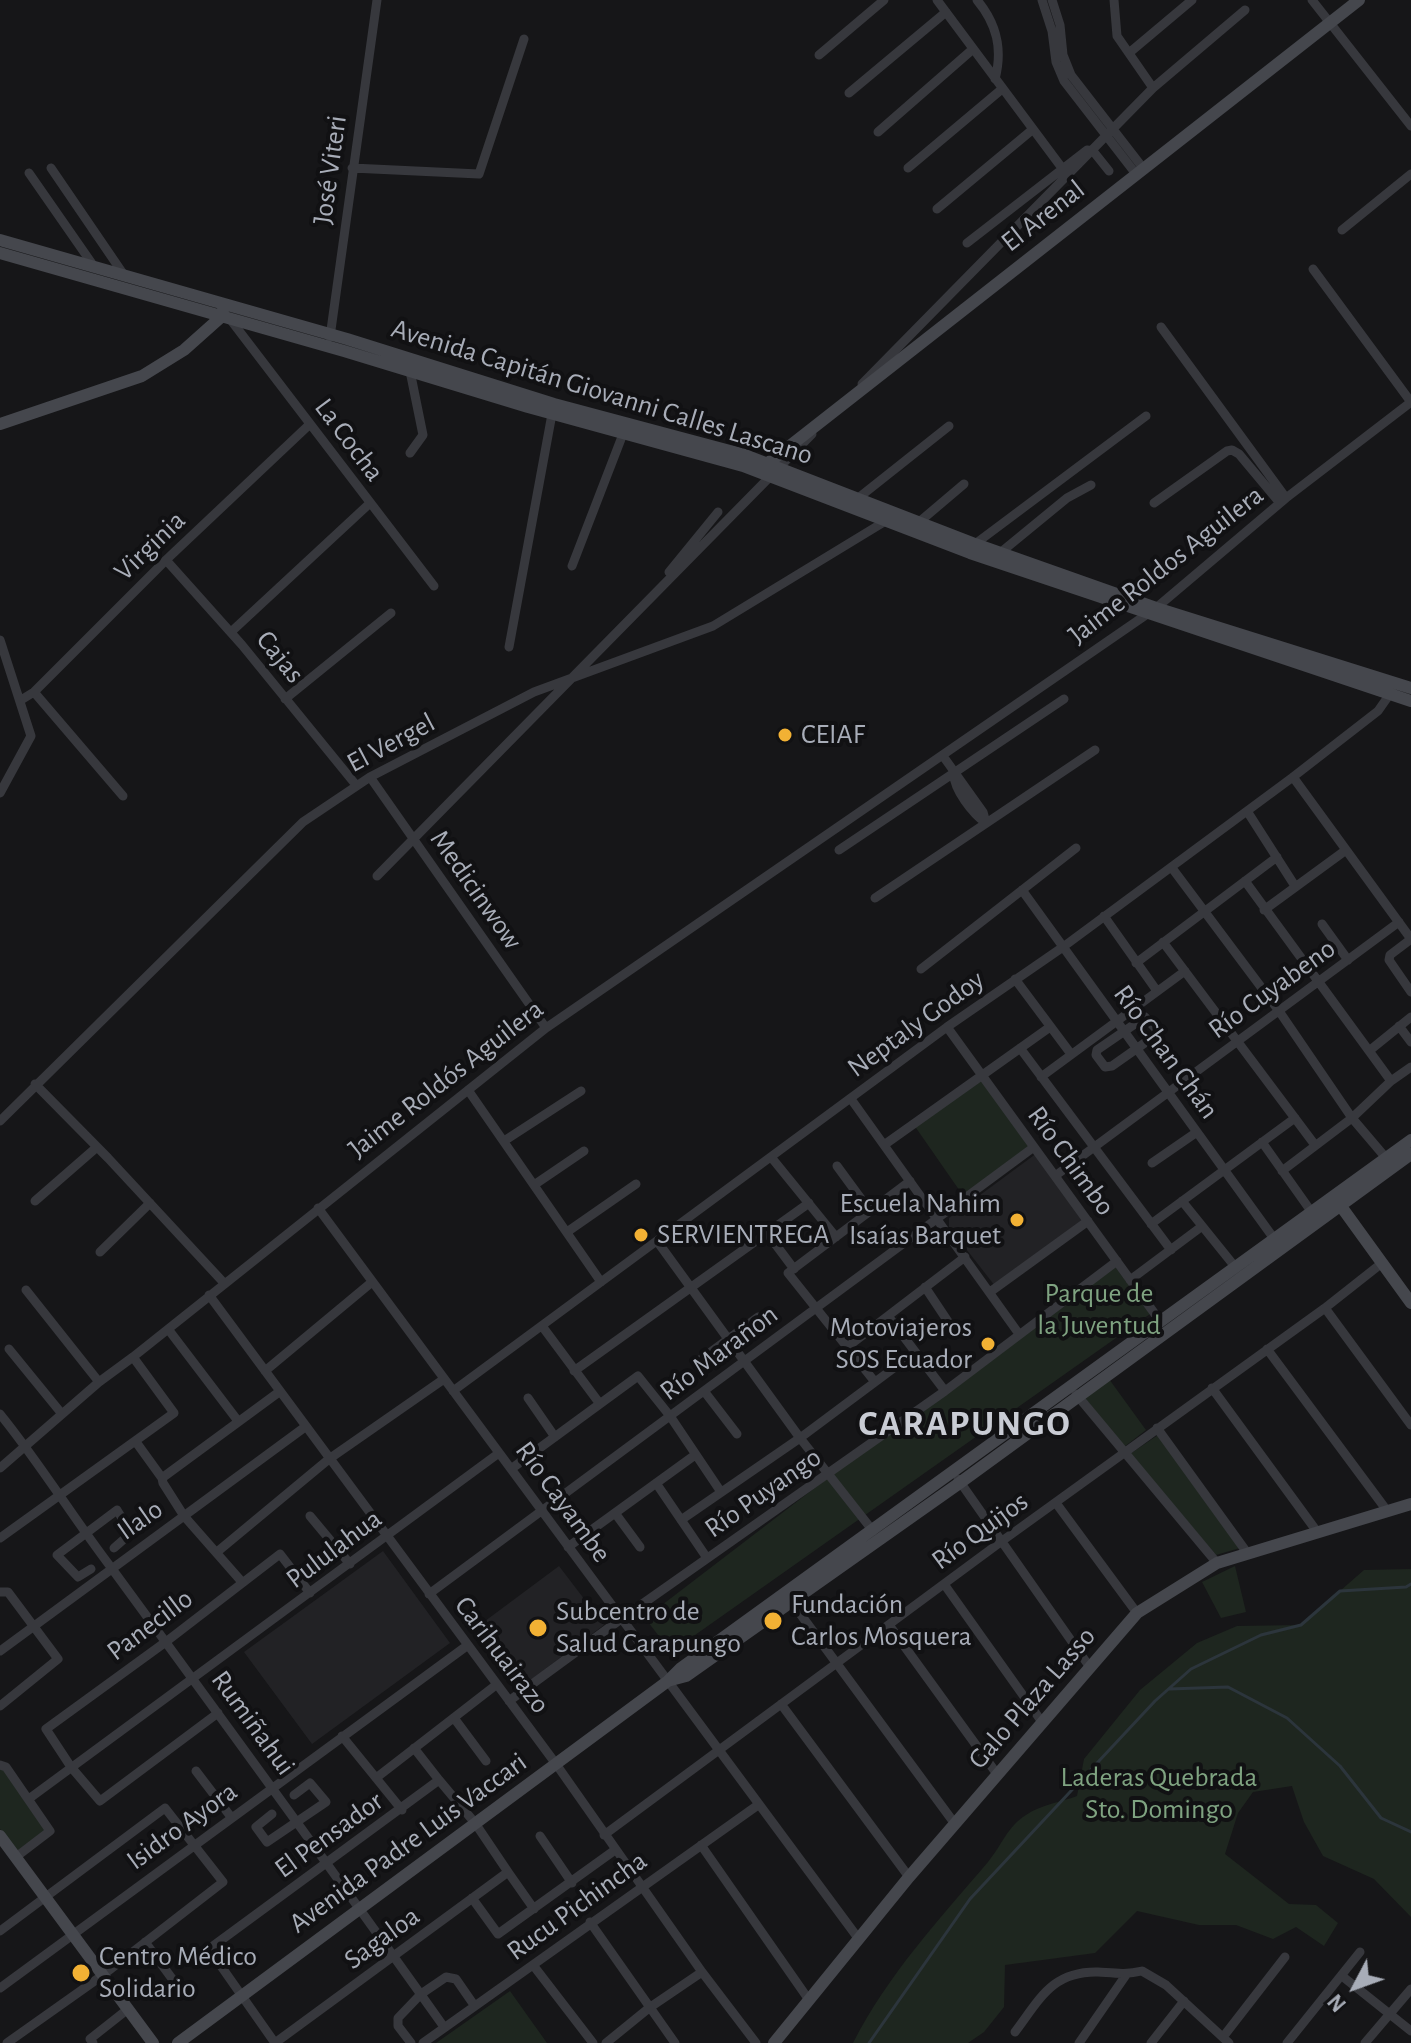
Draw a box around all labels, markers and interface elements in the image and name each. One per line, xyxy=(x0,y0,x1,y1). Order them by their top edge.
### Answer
street label: José Viteri xyxy=(306,113,354,227)
street label: El Arenal xyxy=(994,173,1092,259)
street label: Avenida Capitán Giovanni Calles Lascano xyxy=(387,312,817,472)
street label: La Cocha xyxy=(307,392,391,488)
street label: Jaime Roldos Aguilera xyxy=(1062,478,1270,652)
street label: Virginia xyxy=(107,504,193,588)
street label: Cajas xyxy=(249,624,311,690)
street label: El Vergel xyxy=(341,706,441,780)
place label: CEIAF xyxy=(801,718,865,752)
marker: CEIAF xyxy=(776,726,794,744)
street label: Medicinwow xyxy=(423,824,529,956)
street label: Río Cuyabeno xyxy=(1202,932,1342,1046)
street label: Neptaly Godoy xyxy=(841,963,991,1085)
street label: Río Chan Chán xyxy=(1106,978,1226,1126)
street label: Jaime Roldós Aguilera xyxy=(342,992,550,1166)
street label: Río Chimbo xyxy=(1020,1100,1122,1222)
place label: Escuela Nahim Isaías Barquet xyxy=(839,1187,1001,1253)
marker: Escuela Nahim Isaías Barquet xyxy=(1008,1211,1026,1229)
place label: SERVIENTREGA xyxy=(657,1218,829,1252)
marker: SERVIENTREGA xyxy=(632,1226,650,1244)
park label: Parque de la Juventud xyxy=(1037,1277,1161,1343)
street label: Río Marañon xyxy=(653,1298,785,1408)
place label: Motoviajeros SOS Ecuador xyxy=(830,1311,972,1377)
marker: Motoviajeros SOS Ecuador xyxy=(979,1335,997,1353)
district label: CARAPUNGO xyxy=(858,1402,1072,1446)
street label: Río Cayambe xyxy=(508,1435,618,1569)
street label: Río Puyango xyxy=(698,1441,828,1545)
street label: Río Quijos xyxy=(925,1485,1035,1577)
street label: Ilalo xyxy=(111,1492,169,1548)
street label: Pululahua xyxy=(279,1502,389,1596)
street label: Panecillo xyxy=(100,1582,200,1668)
place label: Fundación Carlos Mosquera xyxy=(791,1588,972,1654)
street label: Carihuairazo xyxy=(447,1590,557,1720)
place label: Subcentro de Salud Carapungo xyxy=(556,1595,741,1661)
marker: Fundación Carlos Mosquera xyxy=(762,1610,784,1632)
marker: Subcentro de Salud Carapungo xyxy=(527,1617,549,1639)
street label: Galo Plaza Lasso xyxy=(961,1620,1103,1776)
street label: Rumiñahui xyxy=(204,1664,302,1782)
street label: Avenida Padre Luis Vaccari xyxy=(283,1745,533,1941)
park label: Laderas Quebrada Sto. Domingo xyxy=(1061,1761,1257,1827)
street label: Isidro Ayora xyxy=(120,1775,244,1877)
street label: El Pensador xyxy=(268,1784,390,1886)
street label: Rucu Pichincha xyxy=(500,1844,654,1968)
street label: Sagaloa xyxy=(338,1899,426,1977)
place label: Centro Médico Solidario xyxy=(99,1940,257,2006)
north arrow xyxy=(1315,1947,1395,2027)
marker: Centro Médico Solidario xyxy=(70,1962,92,1984)
text: N xyxy=(1324,1990,1350,2016)

